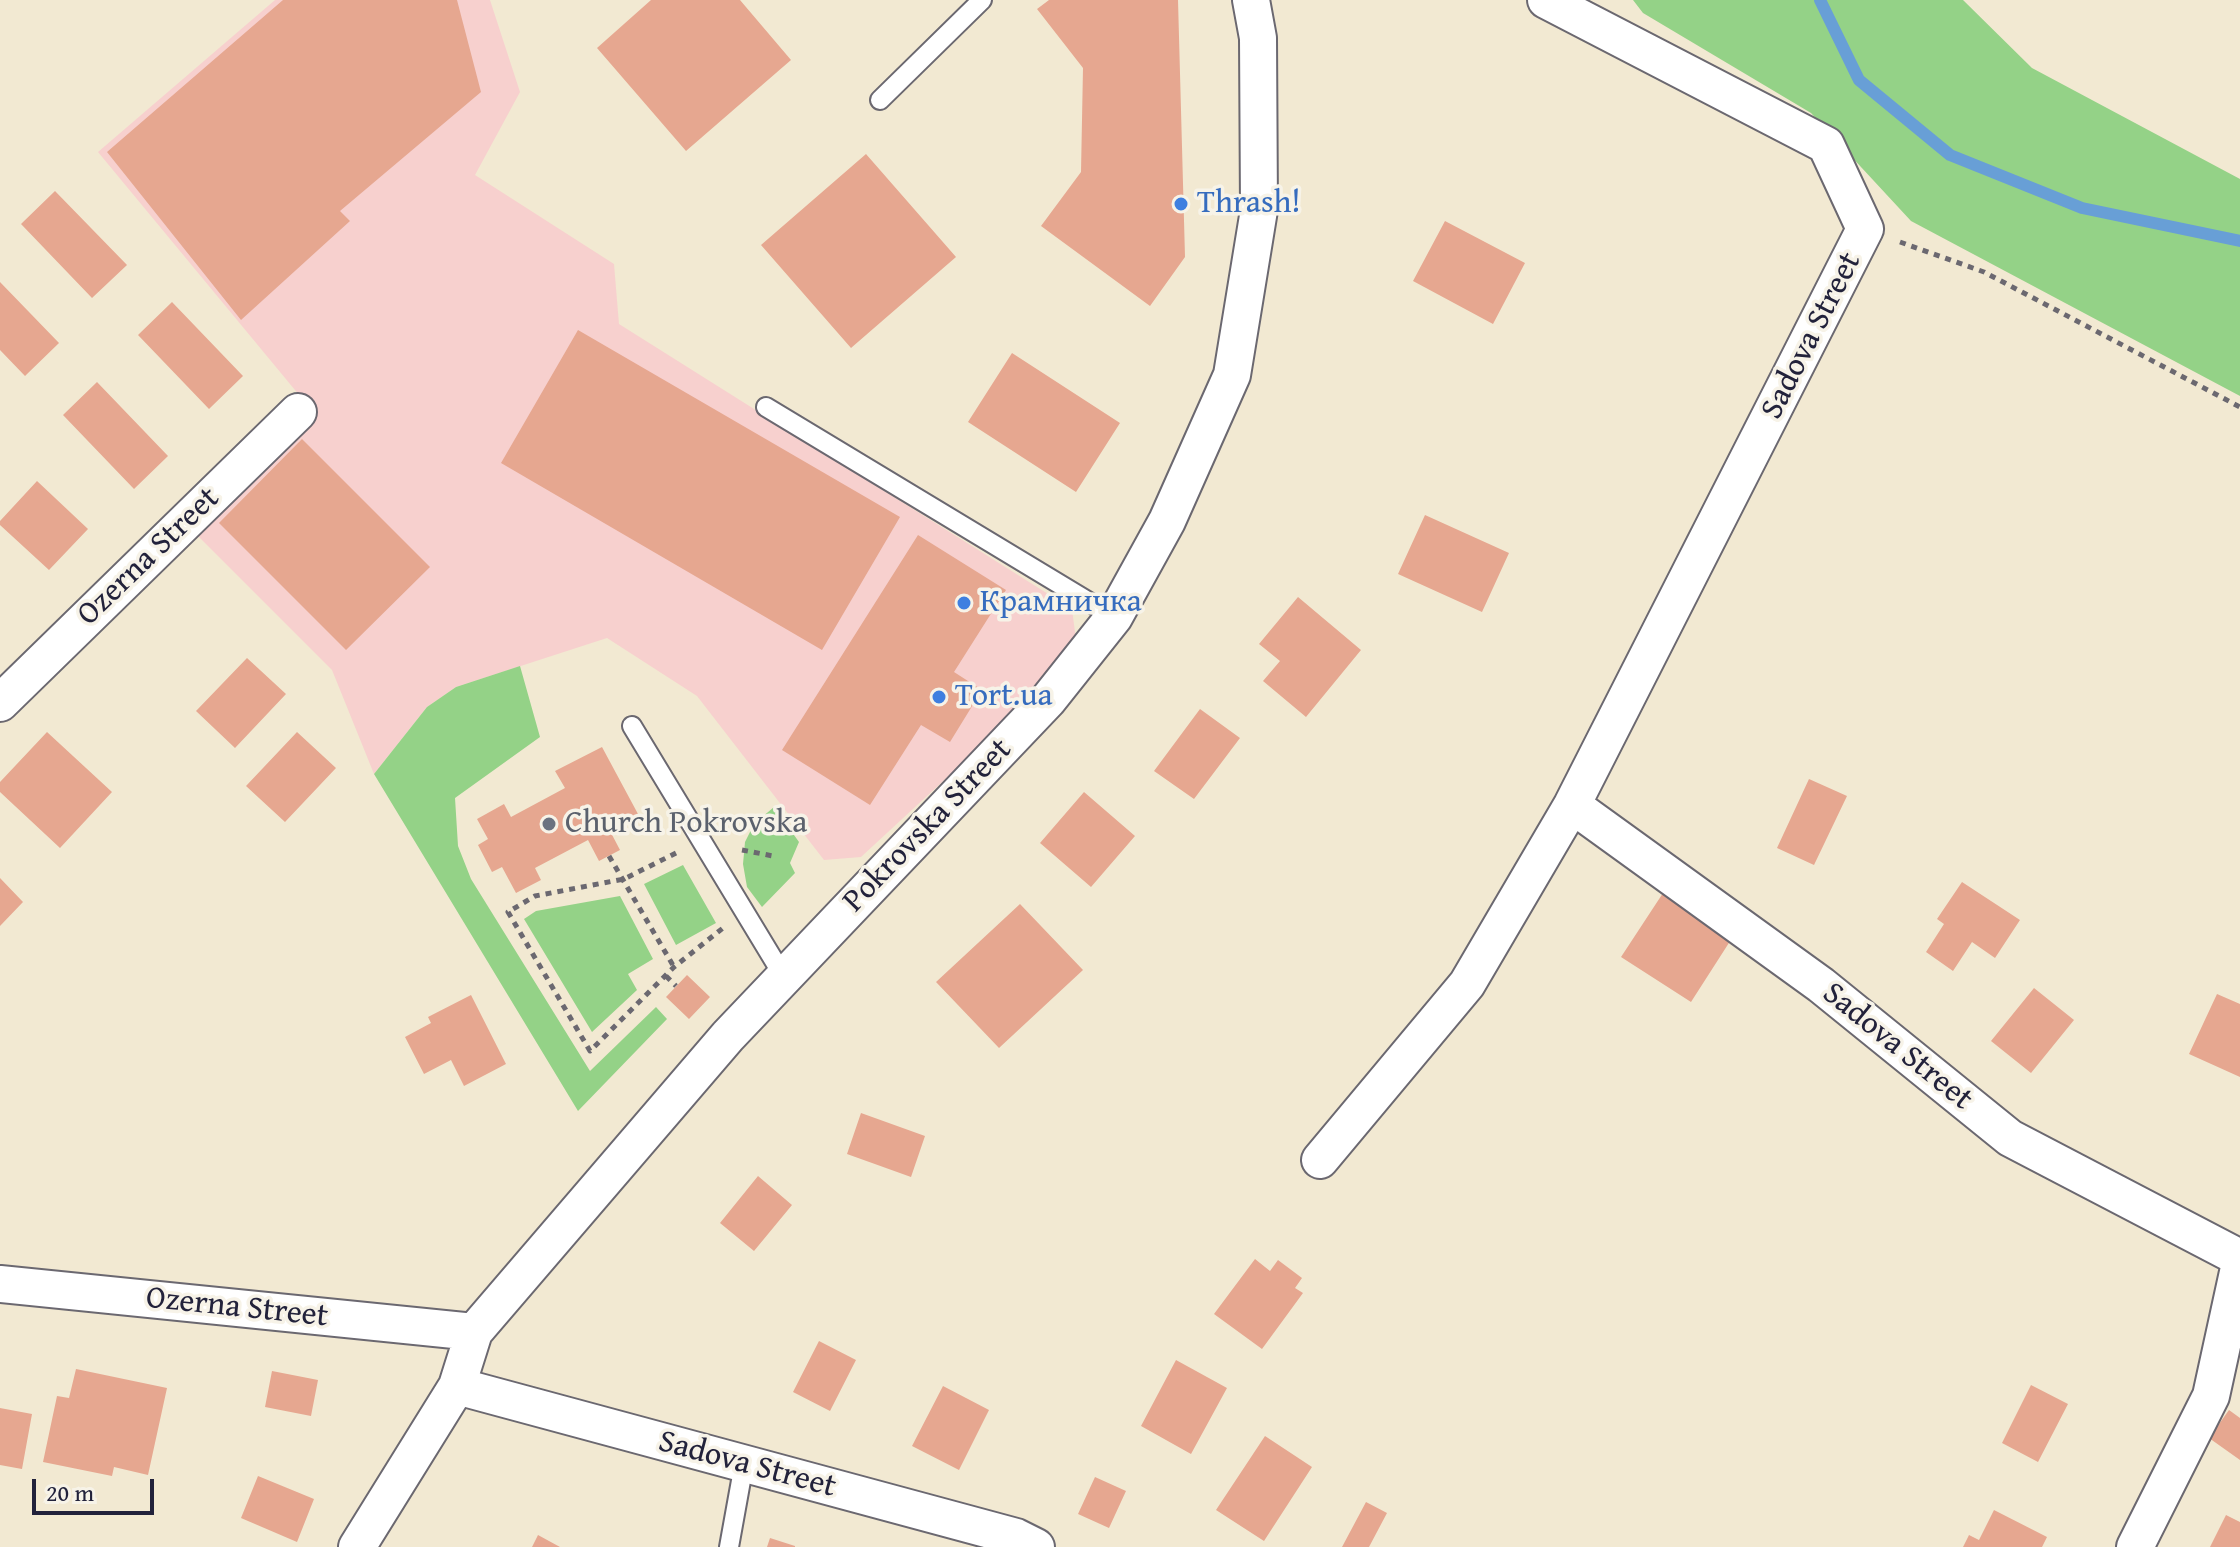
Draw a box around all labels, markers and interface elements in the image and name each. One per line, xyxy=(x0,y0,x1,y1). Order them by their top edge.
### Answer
place label: Thrash! xyxy=(1197,185,1301,223)
marker: Thrash! xyxy=(1172,195,1190,213)
street label: Sadova Street xyxy=(1754,246,1870,426)
street label: Ozerna Street xyxy=(70,480,228,634)
place label: Крамничка xyxy=(980,584,1142,622)
marker: Крамничка xyxy=(955,594,973,612)
place label: Tort.ua xyxy=(955,678,1053,716)
marker: Tort.ua xyxy=(930,688,948,706)
street label: Pokrovska Street xyxy=(836,731,1020,921)
place label: Church Pokrovska xyxy=(565,805,807,843)
marker: Church Pokrovska xyxy=(540,815,558,833)
street label: Sadova Street xyxy=(1814,975,1980,1119)
street label: Ozerna Street xyxy=(144,1279,330,1337)
street label: Sadova Street xyxy=(654,1423,840,1507)
scale bar xyxy=(36,1463,158,1513)
text: 20 m xyxy=(46,1475,94,1510)

